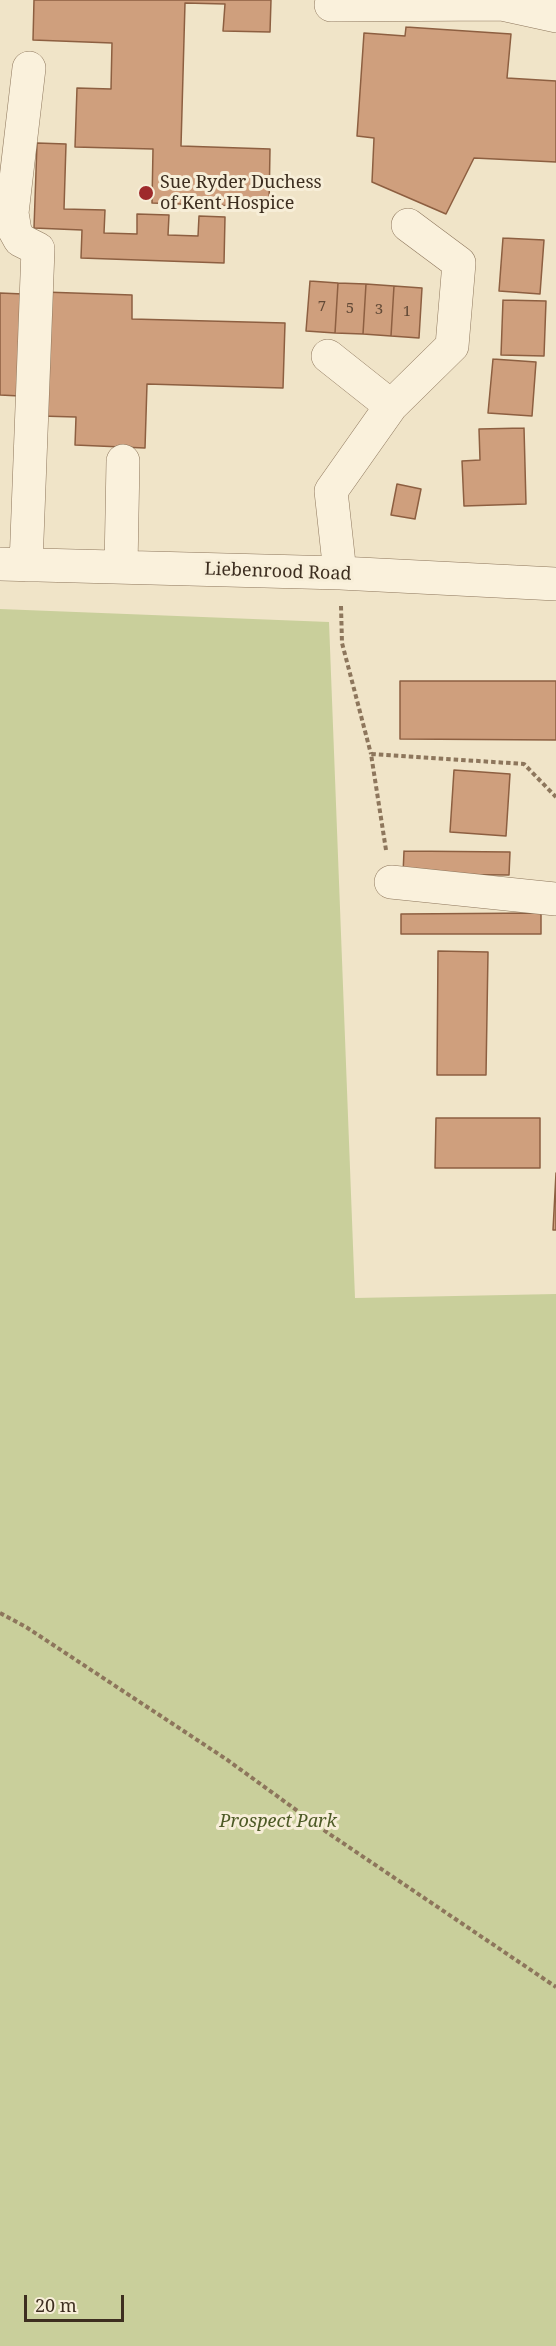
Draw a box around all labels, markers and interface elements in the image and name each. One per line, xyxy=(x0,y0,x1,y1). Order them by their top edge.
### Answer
place label: Sue Ryder Duchess of Kent Hospice xyxy=(160,172,322,214)
marker: Sue Ryder Duchess of Kent Hospice xyxy=(137,184,155,202)
house number: 7 xyxy=(318,298,326,316)
house number: 5 xyxy=(346,300,354,318)
house number: 3 xyxy=(375,301,383,319)
house number: 1 xyxy=(403,303,411,321)
street label: Liebenrood Road xyxy=(204,559,352,585)
park label: Prospect Park xyxy=(219,1811,337,1833)
scale bar xyxy=(27,2283,128,2321)
text: 20 m xyxy=(35,2293,77,2317)

